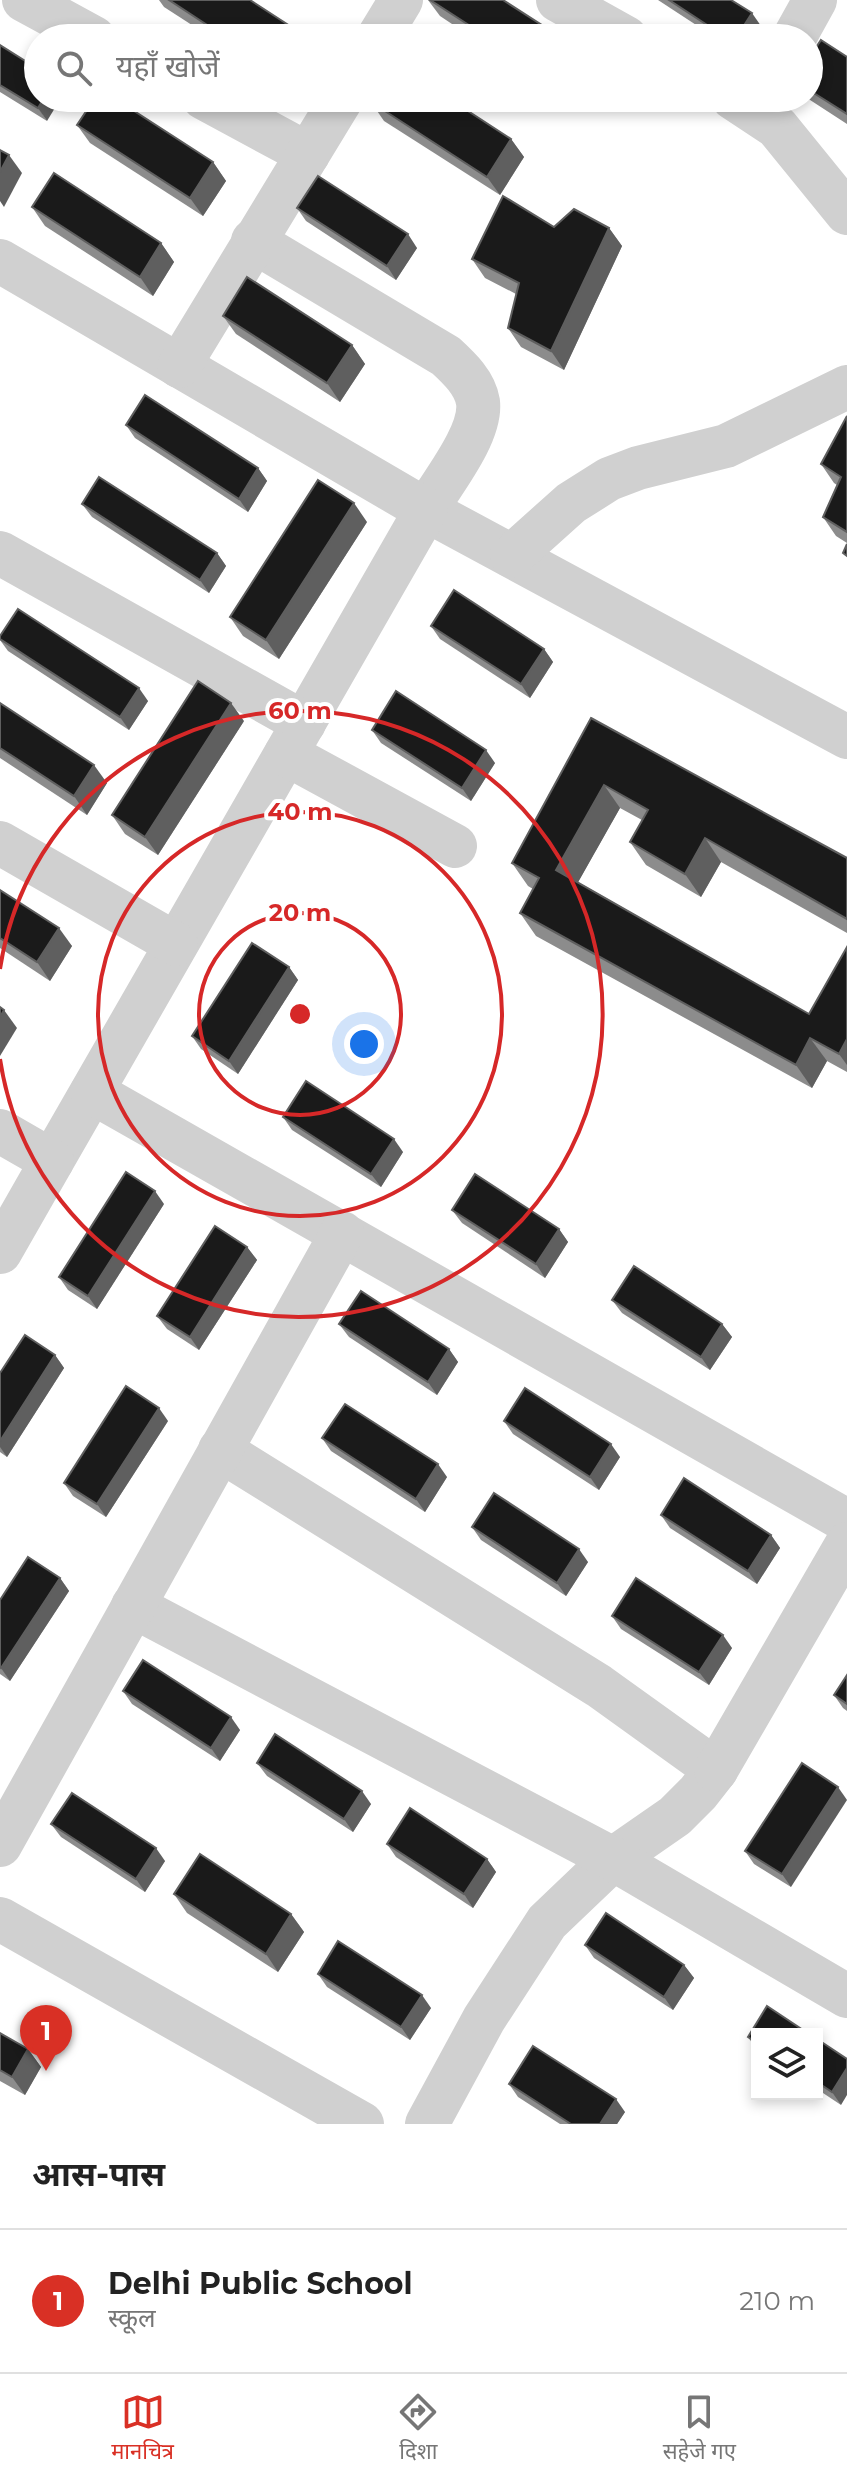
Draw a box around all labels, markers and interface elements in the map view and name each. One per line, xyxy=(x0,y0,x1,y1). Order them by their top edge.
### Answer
search box xyxy=(24,24,823,112)
icon: search xyxy=(52,46,96,90)
text: यहाँ खोजें xyxy=(116,48,220,85)
text: 60 m xyxy=(268,696,332,725)
text: 40 m xyxy=(268,797,332,826)
text: 20 m xyxy=(269,898,331,927)
centre of rings xyxy=(286,1000,314,1028)
your location xyxy=(344,1024,384,1064)
pin: 1 xyxy=(20,2005,72,2071)
map controls xyxy=(751,2028,823,2100)
button: layers xyxy=(751,2028,823,2100)
text: आस-पास xyxy=(32,2153,165,2195)
text: Delhi Public School xyxy=(108,2265,412,2302)
text: 1 xyxy=(53,2285,63,2317)
text: 210 m xyxy=(739,2285,815,2317)
text: स्कूल xyxy=(108,2302,156,2334)
tab: मानचित्र xyxy=(111,2390,174,2468)
tab: दिशा xyxy=(396,2390,440,2468)
tab: सहेजे गए xyxy=(663,2390,736,2468)

